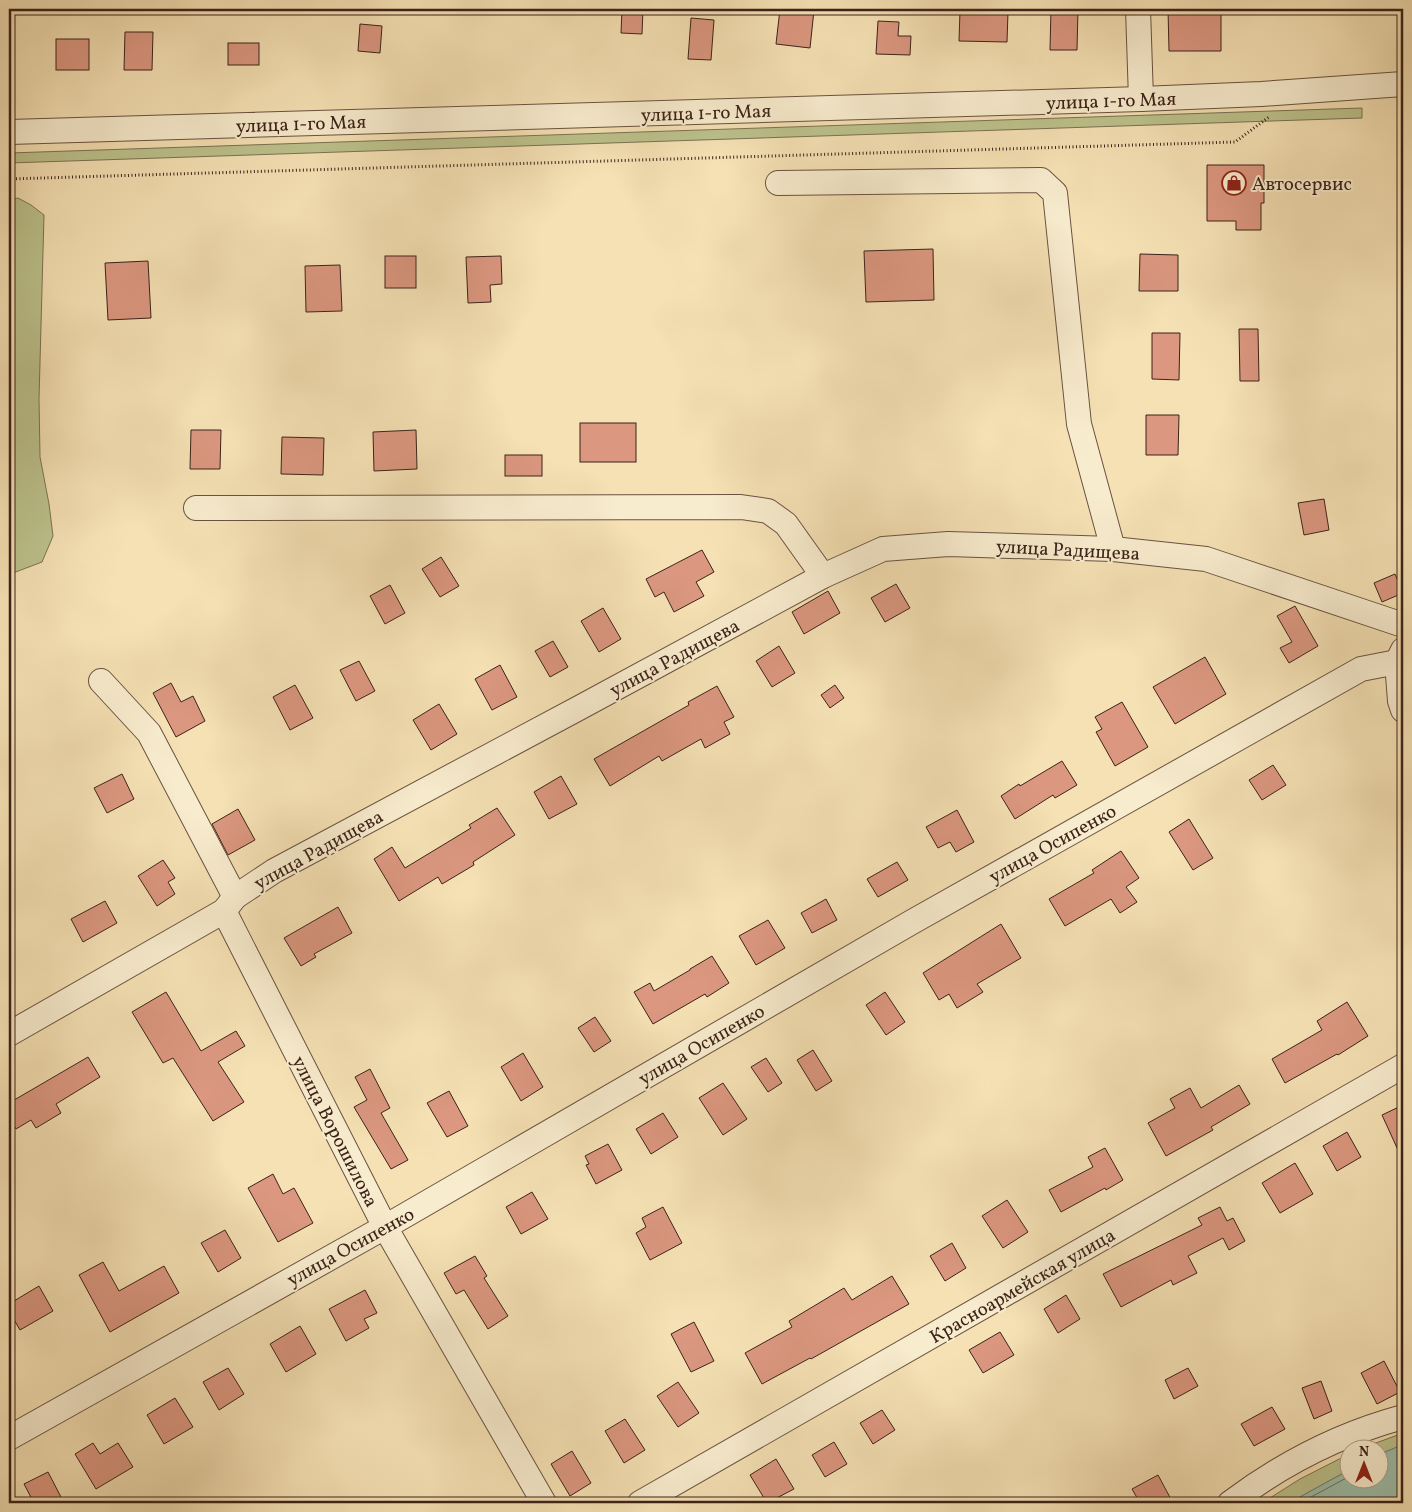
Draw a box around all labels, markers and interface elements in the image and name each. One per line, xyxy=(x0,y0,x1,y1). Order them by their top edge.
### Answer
street label: улица 1-го Мая xyxy=(1045,87,1177,117)
street label: улица 1-го Мая xyxy=(640,99,772,129)
street label: улица 1-го Мая xyxy=(235,110,367,140)
shop icon: Автосервис xyxy=(1221,170,1247,196)
place label: Автосервис xyxy=(1252,172,1352,198)
street label: улица Радищева xyxy=(995,534,1141,568)
street label: улица Радищева xyxy=(605,613,745,704)
street label: улица Осипенко xyxy=(984,799,1121,891)
street label: улица Радищева xyxy=(250,804,388,897)
street label: улица Осипенко xyxy=(634,999,770,1093)
street label: улица Ворошилова xyxy=(285,1052,384,1212)
street label: улица Осипенко xyxy=(282,1202,419,1294)
street label: Красноармейская улица xyxy=(925,1223,1121,1351)
north arrow xyxy=(1340,1440,1390,1490)
text: N xyxy=(1359,1443,1369,1462)

